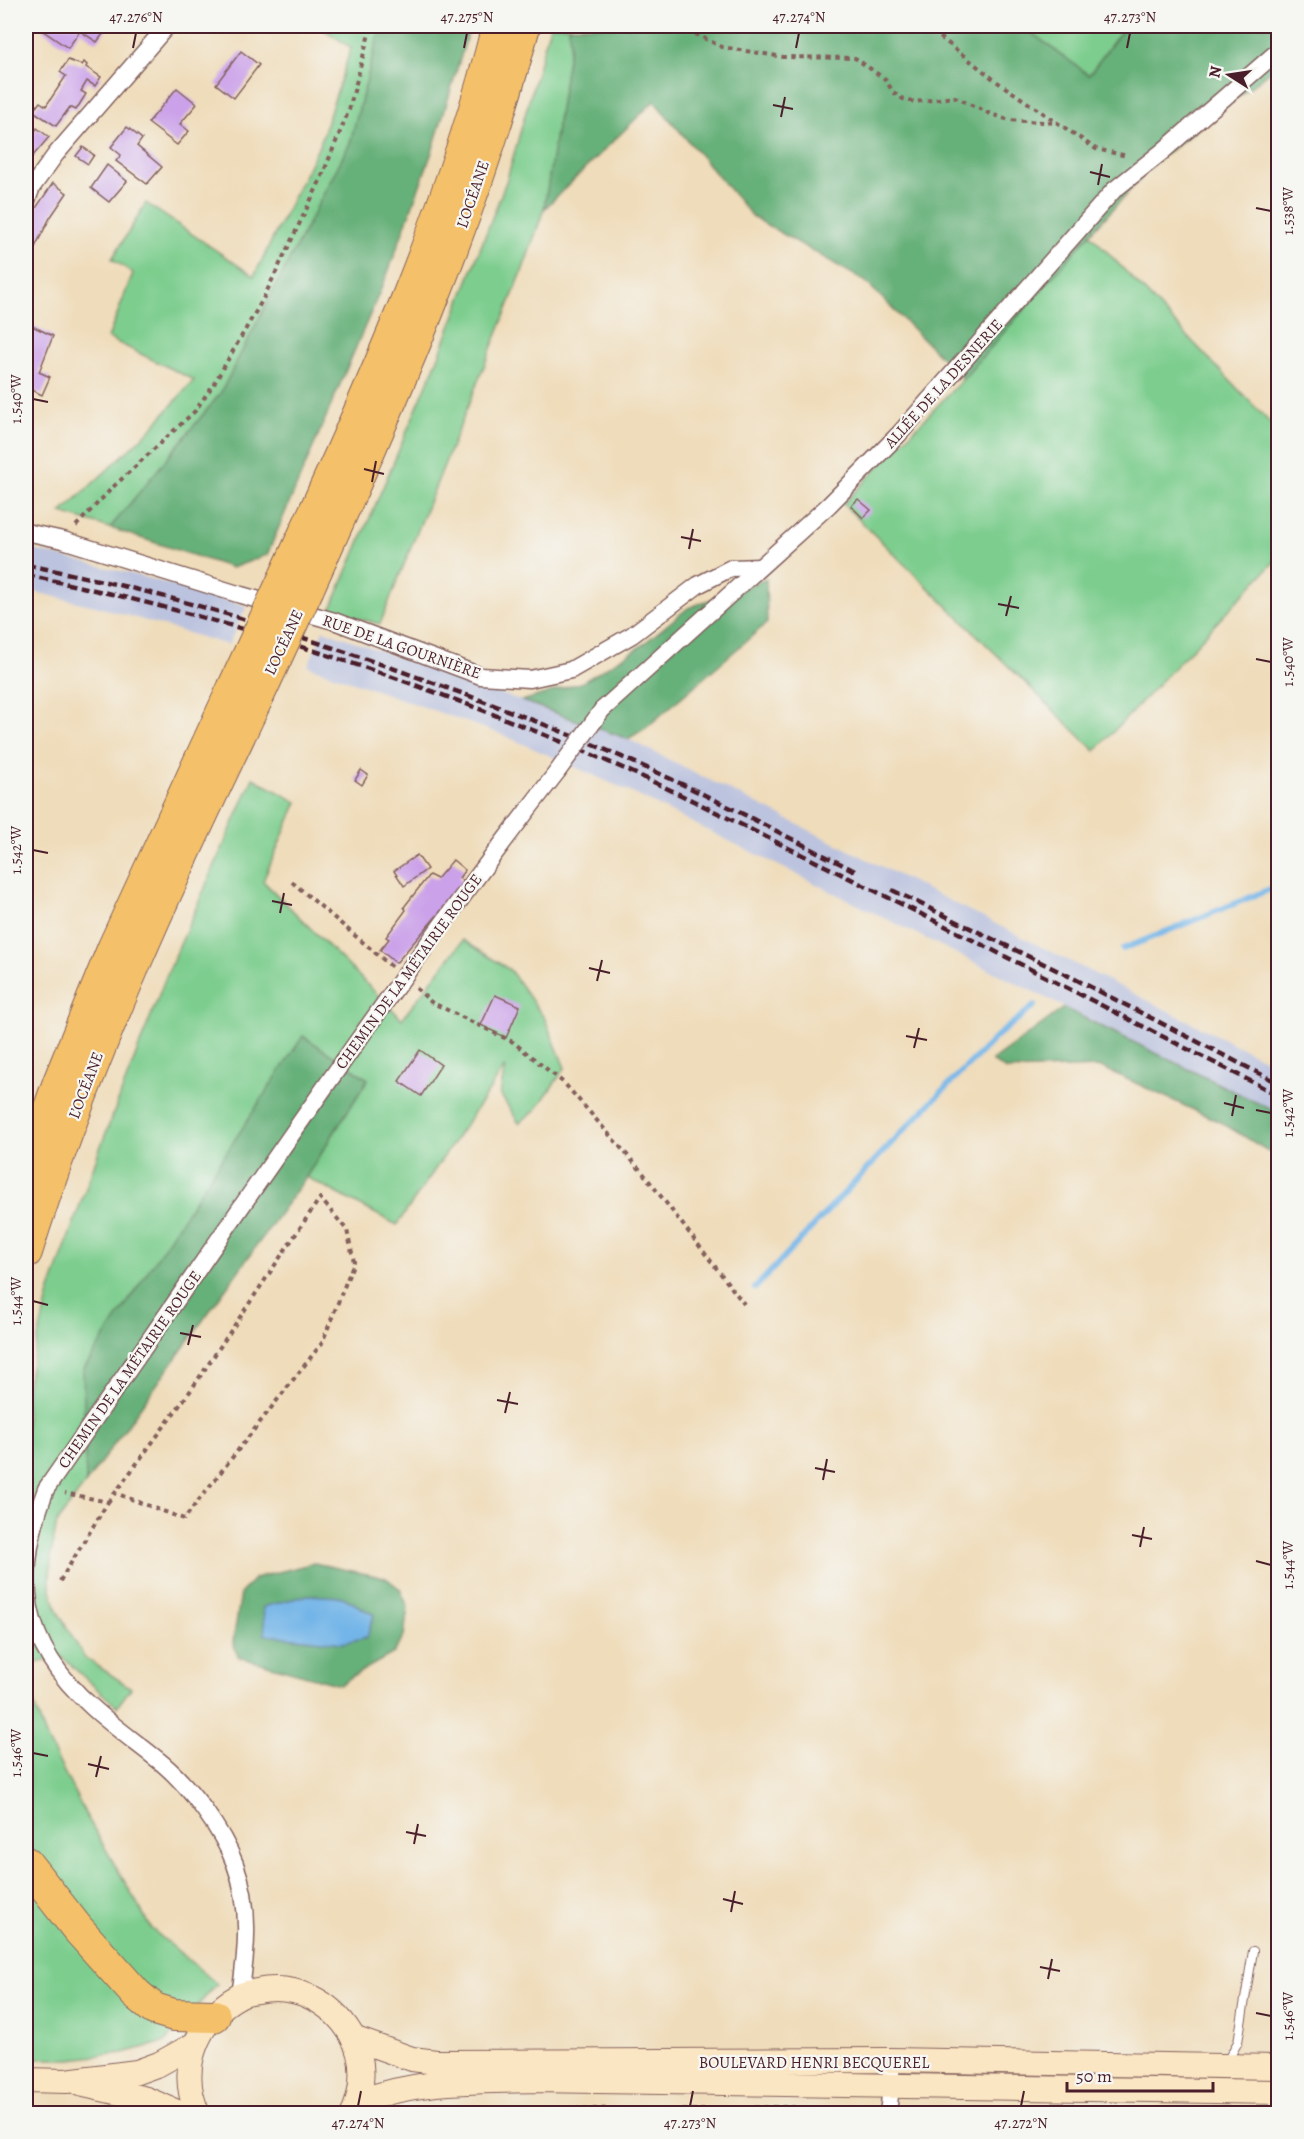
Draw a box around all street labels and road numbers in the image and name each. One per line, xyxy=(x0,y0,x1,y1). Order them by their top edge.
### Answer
street label: L’OCÉANE xyxy=(451,158,495,231)
street label: ALLÉE DE LA DESNERIE xyxy=(879,314,1008,454)
street label: L’OCÉANE xyxy=(259,606,309,679)
street label: RUE DE LA GOURNIÈRE xyxy=(319,609,484,684)
street label: CHEMIN DE LA MÉTAIRIE ROUGE xyxy=(330,869,487,1074)
street label: L’OCÉANE xyxy=(63,1049,109,1122)
street label: CHEMIN DE LA MÉTAIRIE ROUGE xyxy=(53,1266,207,1473)
street label: BOULEVARD HENRI BECQUEREL xyxy=(699,2052,930,2074)

